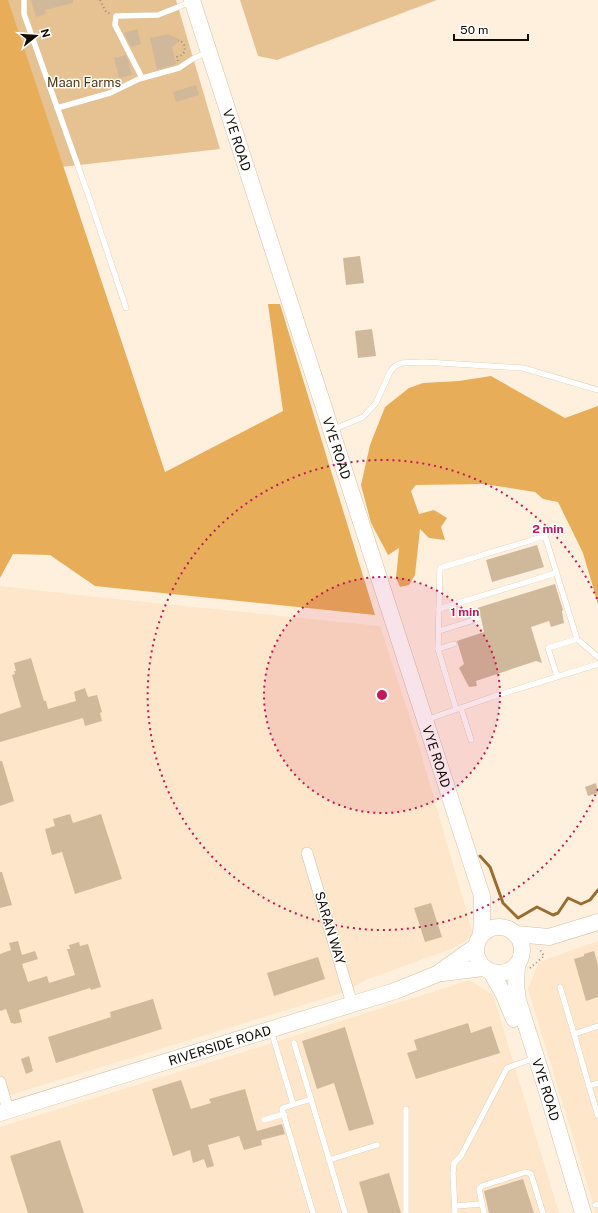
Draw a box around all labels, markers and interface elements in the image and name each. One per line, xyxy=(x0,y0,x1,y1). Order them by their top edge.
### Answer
north arrow xyxy=(16,16,56,56)
scale bar xyxy=(454,16,528,42)
text: 50 m xyxy=(460,23,488,37)
text: N xyxy=(39,27,53,39)
park label: Maan Farms xyxy=(47,75,121,90)
street label: VYE ROAD xyxy=(220,107,254,173)
street label: VYE ROAD xyxy=(320,415,354,481)
text: 2 min xyxy=(532,522,564,536)
text: 1 min xyxy=(451,605,479,619)
centre of rings xyxy=(375,688,389,702)
street label: VYE ROAD xyxy=(420,723,454,789)
street label: SARAN WAY xyxy=(312,890,348,966)
street label: RIVERSIDE ROAD xyxy=(167,1022,273,1068)
street label: VYE ROAD xyxy=(529,1056,563,1122)

